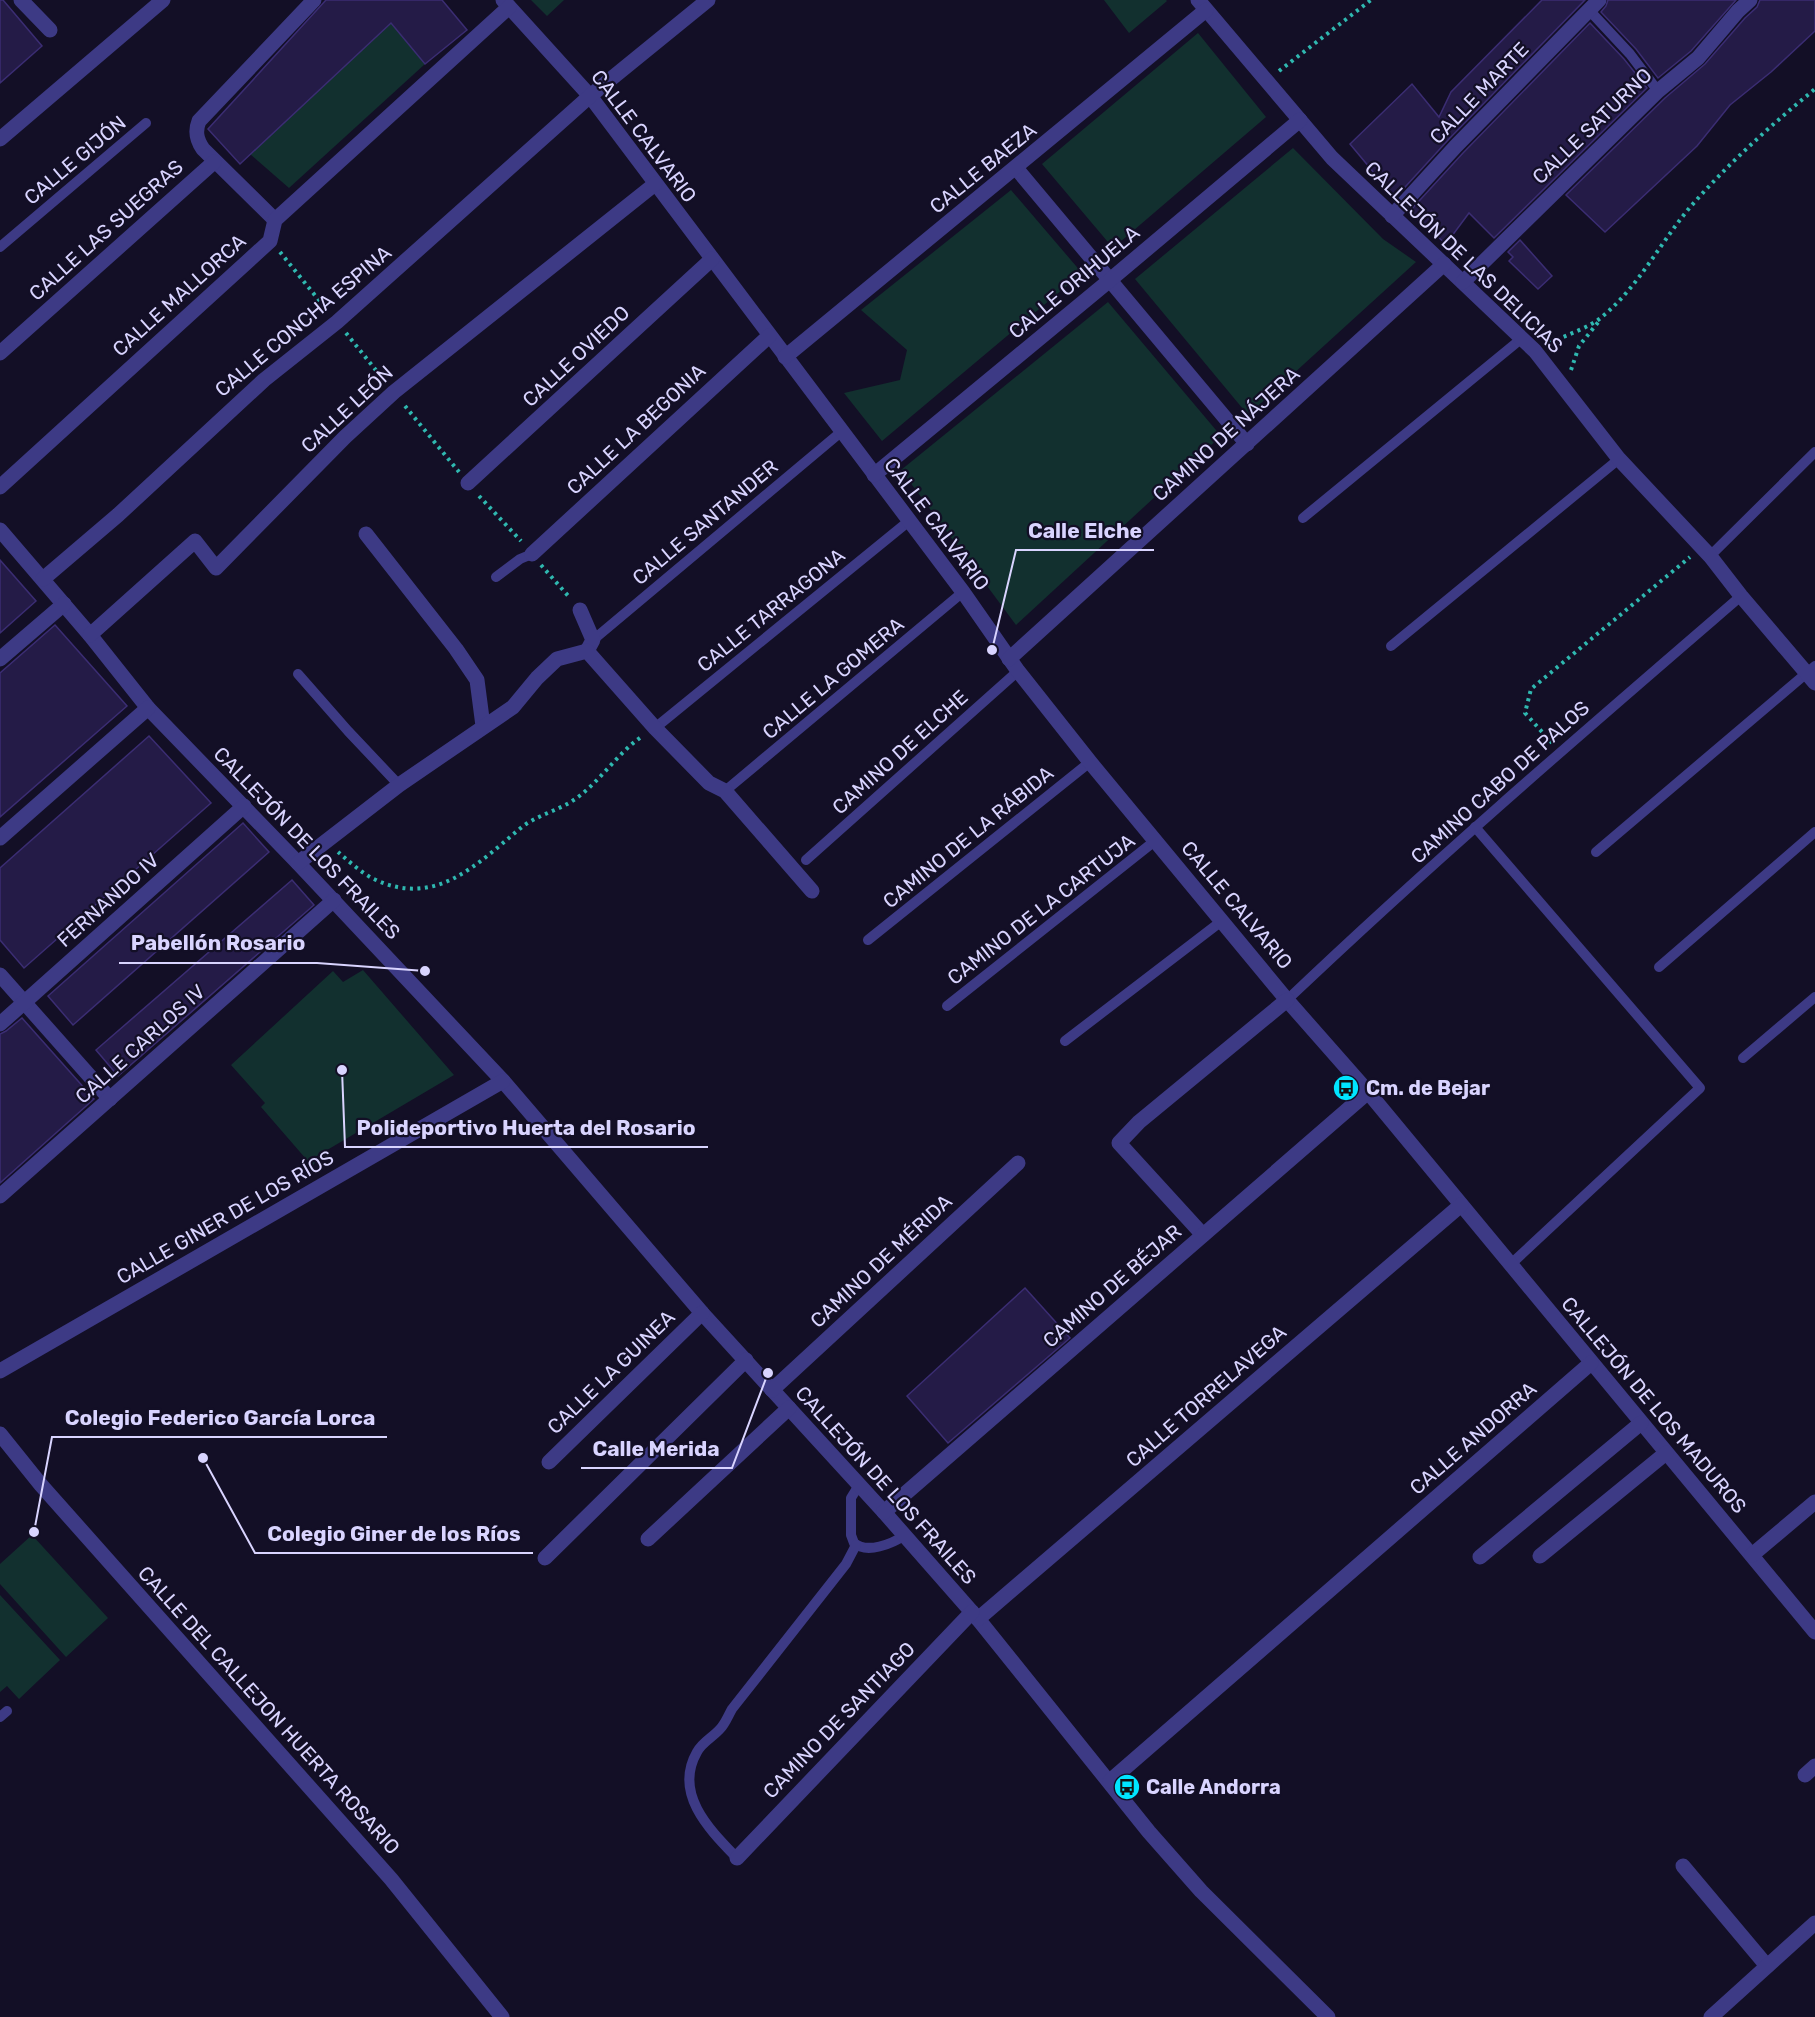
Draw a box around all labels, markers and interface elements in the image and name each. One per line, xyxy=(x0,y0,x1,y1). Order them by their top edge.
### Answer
street label: CALLE MARTE xyxy=(1425,37,1533,149)
street label: CALLE SATURNO xyxy=(1527,63,1657,189)
street label: CALLE CALVARIO xyxy=(586,65,702,207)
street label: CALLE GIJÓN xyxy=(19,111,131,209)
street label: CALLE BAEZA xyxy=(925,118,1041,218)
street label: CALLE LAS SUEGRAS xyxy=(24,155,188,305)
street label: CALLEJÓN DE LAS DELICIAS xyxy=(1360,156,1568,358)
street label: CALLE ORIHUELA xyxy=(1004,220,1144,344)
street label: CALLE MALLORCA xyxy=(107,229,251,361)
street label: CALLE CONCHA ESPINA xyxy=(210,240,396,402)
street label: CALLE OVIEDO xyxy=(518,300,634,412)
street label: CALLE LA BEGONIA xyxy=(562,359,710,499)
street label: CALLE LEÓN xyxy=(296,360,398,458)
street label: CAMINO DE NÁJERA xyxy=(1148,362,1304,506)
street label: CALLE CALVARIO xyxy=(879,453,995,595)
street label: CALLE SANTANDER xyxy=(628,454,782,590)
callout: Calle Elche xyxy=(1016,511,1154,550)
text: Calle Elche xyxy=(1028,518,1142,543)
street label: CALLE TARRAGONA xyxy=(692,543,850,677)
street label: CALLE LA GOMERA xyxy=(758,612,908,744)
street label: CAMINO DE ELCHE xyxy=(827,685,973,819)
street label: CAMINO CABO DE PALOS xyxy=(1406,695,1594,869)
street label: CALLEJÓN DE LOS FRAILES xyxy=(209,742,405,944)
street label: CAMINO DE LA RÁBIDA xyxy=(878,761,1058,913)
street label: CAMINO DE LA CARTUJA xyxy=(943,828,1139,990)
street label: CALLE CALVARIO xyxy=(1176,836,1298,974)
street label: FERNANDO IV xyxy=(52,848,164,952)
callout: Pabellón Rosario xyxy=(119,924,317,963)
text: Pabellón Rosario xyxy=(131,930,305,955)
street label: CALLE CARLOS IV xyxy=(70,979,210,1109)
bus stop icon: Cm. de Bejar xyxy=(1331,1073,1361,1103)
place label: Cm. de Bejar xyxy=(1366,1076,1490,1100)
callout: Polideportivo Huerta del Rosario xyxy=(345,1108,708,1147)
text: Polideportivo Huerta del Rosario xyxy=(356,1115,696,1140)
street label: CALLE GINER DE LOS RÍOS xyxy=(112,1145,338,1289)
street label: CAMINO DE MÉRIDA xyxy=(805,1189,957,1333)
street label: CAMINO DE BÉJAR xyxy=(1038,1219,1186,1353)
street label: CALLEJÓN DE LOS MADUROS xyxy=(1556,1292,1752,1518)
street label: CALLE LA GUINEA xyxy=(542,1305,680,1439)
street label: CALLE TORRELAVEGA xyxy=(1121,1320,1291,1472)
street label: CALLE ANDORRA xyxy=(1405,1377,1541,1499)
street label: CALLEJÓN DE LOS FRAILES xyxy=(791,1381,981,1589)
callout: Colegio Federico García Lorca xyxy=(52,1398,387,1437)
text: Colegio Federico García Lorca xyxy=(65,1405,375,1430)
callout: Calle Merida xyxy=(581,1429,732,1468)
text: Calle Merida xyxy=(592,1436,720,1461)
callout: Colegio Giner de los Ríos xyxy=(255,1514,533,1553)
text: Colegio Giner de los Ríos xyxy=(267,1521,521,1546)
street label: CALLE DEL CALLEJON HUERTA ROSARIO xyxy=(133,1561,405,1859)
street label: CAMINO DE SANTIAGO xyxy=(758,1637,920,1803)
bus stop icon: Calle Andorra xyxy=(1112,1772,1142,1802)
place label: Calle Andorra xyxy=(1146,1775,1281,1799)

